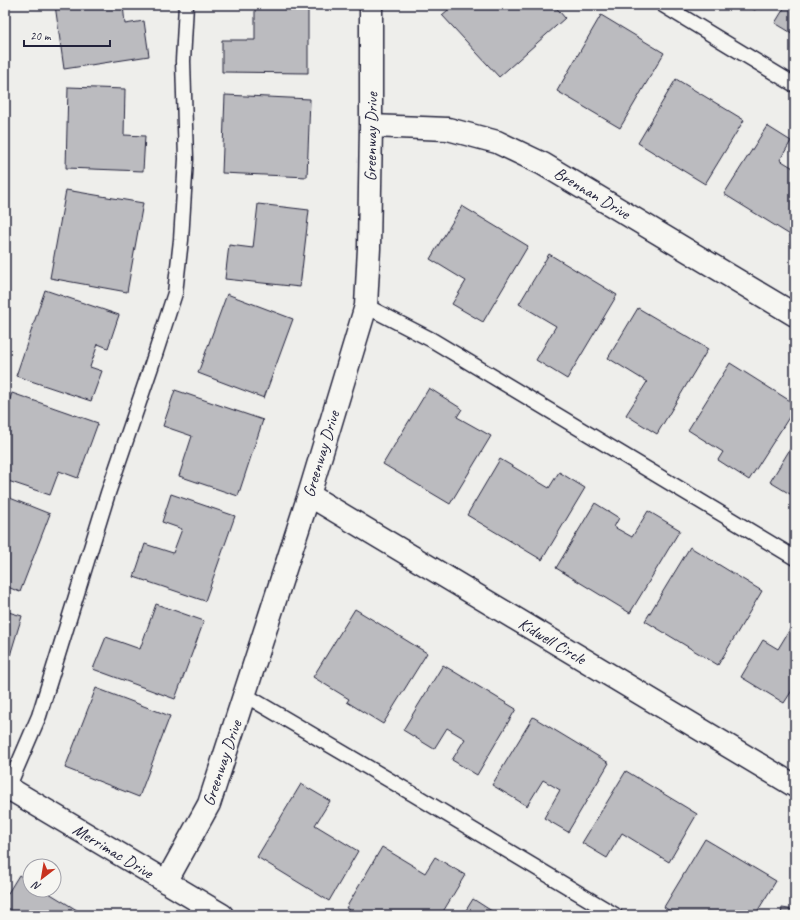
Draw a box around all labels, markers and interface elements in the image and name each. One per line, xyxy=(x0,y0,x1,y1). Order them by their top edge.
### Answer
scale bar xyxy=(24,22,110,48)
text: 20 m xyxy=(30,28,52,44)
street label: Greenway Drive xyxy=(360,91,382,182)
street label: Brennan Drive xyxy=(550,162,635,225)
street label: Greenway Drive xyxy=(298,407,344,500)
street label: Kidwell Circle xyxy=(515,613,591,670)
street label: Greenway Drive xyxy=(198,716,247,809)
street label: Merrimac Drive xyxy=(69,819,158,884)
north arrow xyxy=(22,858,62,898)
text: N xyxy=(28,878,43,894)

